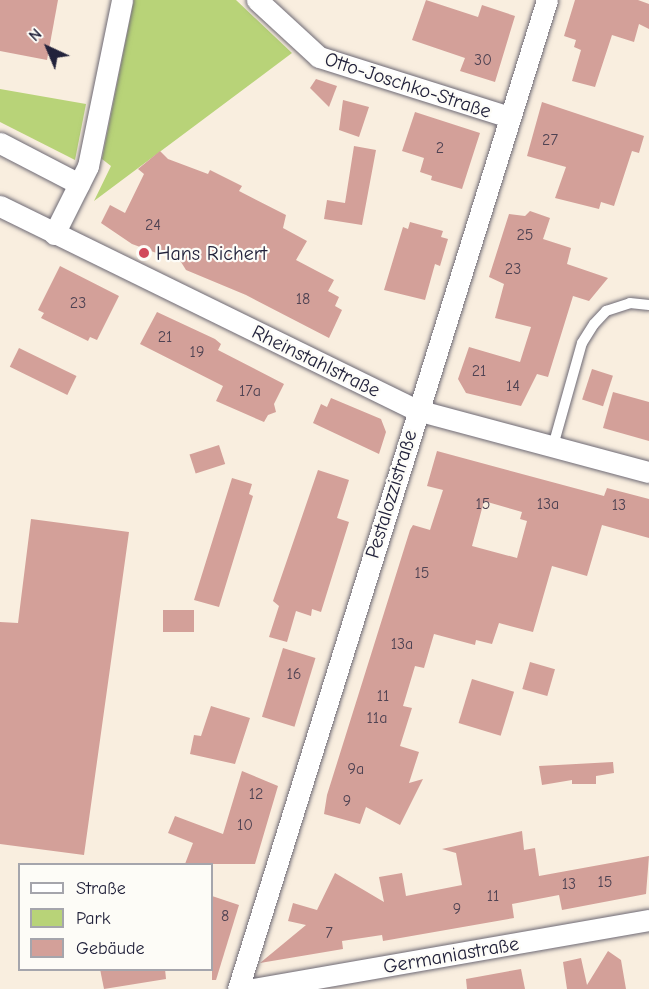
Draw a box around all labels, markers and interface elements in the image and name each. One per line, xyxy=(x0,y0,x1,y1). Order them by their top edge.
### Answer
north arrow xyxy=(18,18,78,78)
text: N xyxy=(25,25,46,45)
street label: Otto-Joschko-Straße xyxy=(322,47,494,123)
house number: 30 xyxy=(474,50,492,70)
house number: 27 xyxy=(542,130,558,150)
house number: 2 xyxy=(436,138,444,158)
house number: 24 xyxy=(145,215,161,235)
house number: 25 xyxy=(516,225,534,245)
place label: Hans Richert xyxy=(156,241,267,265)
marker: Hans Richert xyxy=(137,246,151,260)
house number: 23 xyxy=(505,259,521,279)
house number: 18 xyxy=(296,289,310,309)
house number: 23 xyxy=(70,293,86,313)
street label: Rheinstahlstraße xyxy=(248,320,384,402)
house number: 21 xyxy=(158,327,172,347)
house number: 19 xyxy=(190,342,204,362)
house number: 21 xyxy=(472,361,486,381)
house number: 14 xyxy=(506,376,520,396)
house number: 17a xyxy=(239,381,261,401)
street label: Pestalozzistraße xyxy=(360,427,422,561)
house number: 15 xyxy=(475,494,491,514)
house number: 13a xyxy=(537,494,559,514)
house number: 13 xyxy=(612,495,626,515)
house number: 15 xyxy=(414,563,430,583)
house number: 13a xyxy=(391,634,413,654)
house number: 16 xyxy=(286,664,302,684)
house number: 11 xyxy=(377,686,389,706)
house number: 11a xyxy=(367,708,387,728)
house number: 9a xyxy=(348,759,364,779)
house number: 12 xyxy=(249,784,263,804)
house number: 9 xyxy=(343,791,351,811)
house number: 10 xyxy=(237,815,253,835)
legend xyxy=(18,863,213,971)
house number: 15 xyxy=(597,872,613,892)
house number: 13 xyxy=(562,874,576,894)
text: Straße xyxy=(76,878,126,899)
house number: 11 xyxy=(487,886,499,906)
house number: 9 xyxy=(453,899,461,919)
house number: 8 xyxy=(221,906,229,926)
text: Park xyxy=(76,908,110,929)
house number: 7 xyxy=(325,923,333,943)
street label: Germaniastraße xyxy=(381,931,521,979)
text: Gebäude xyxy=(76,938,145,959)

